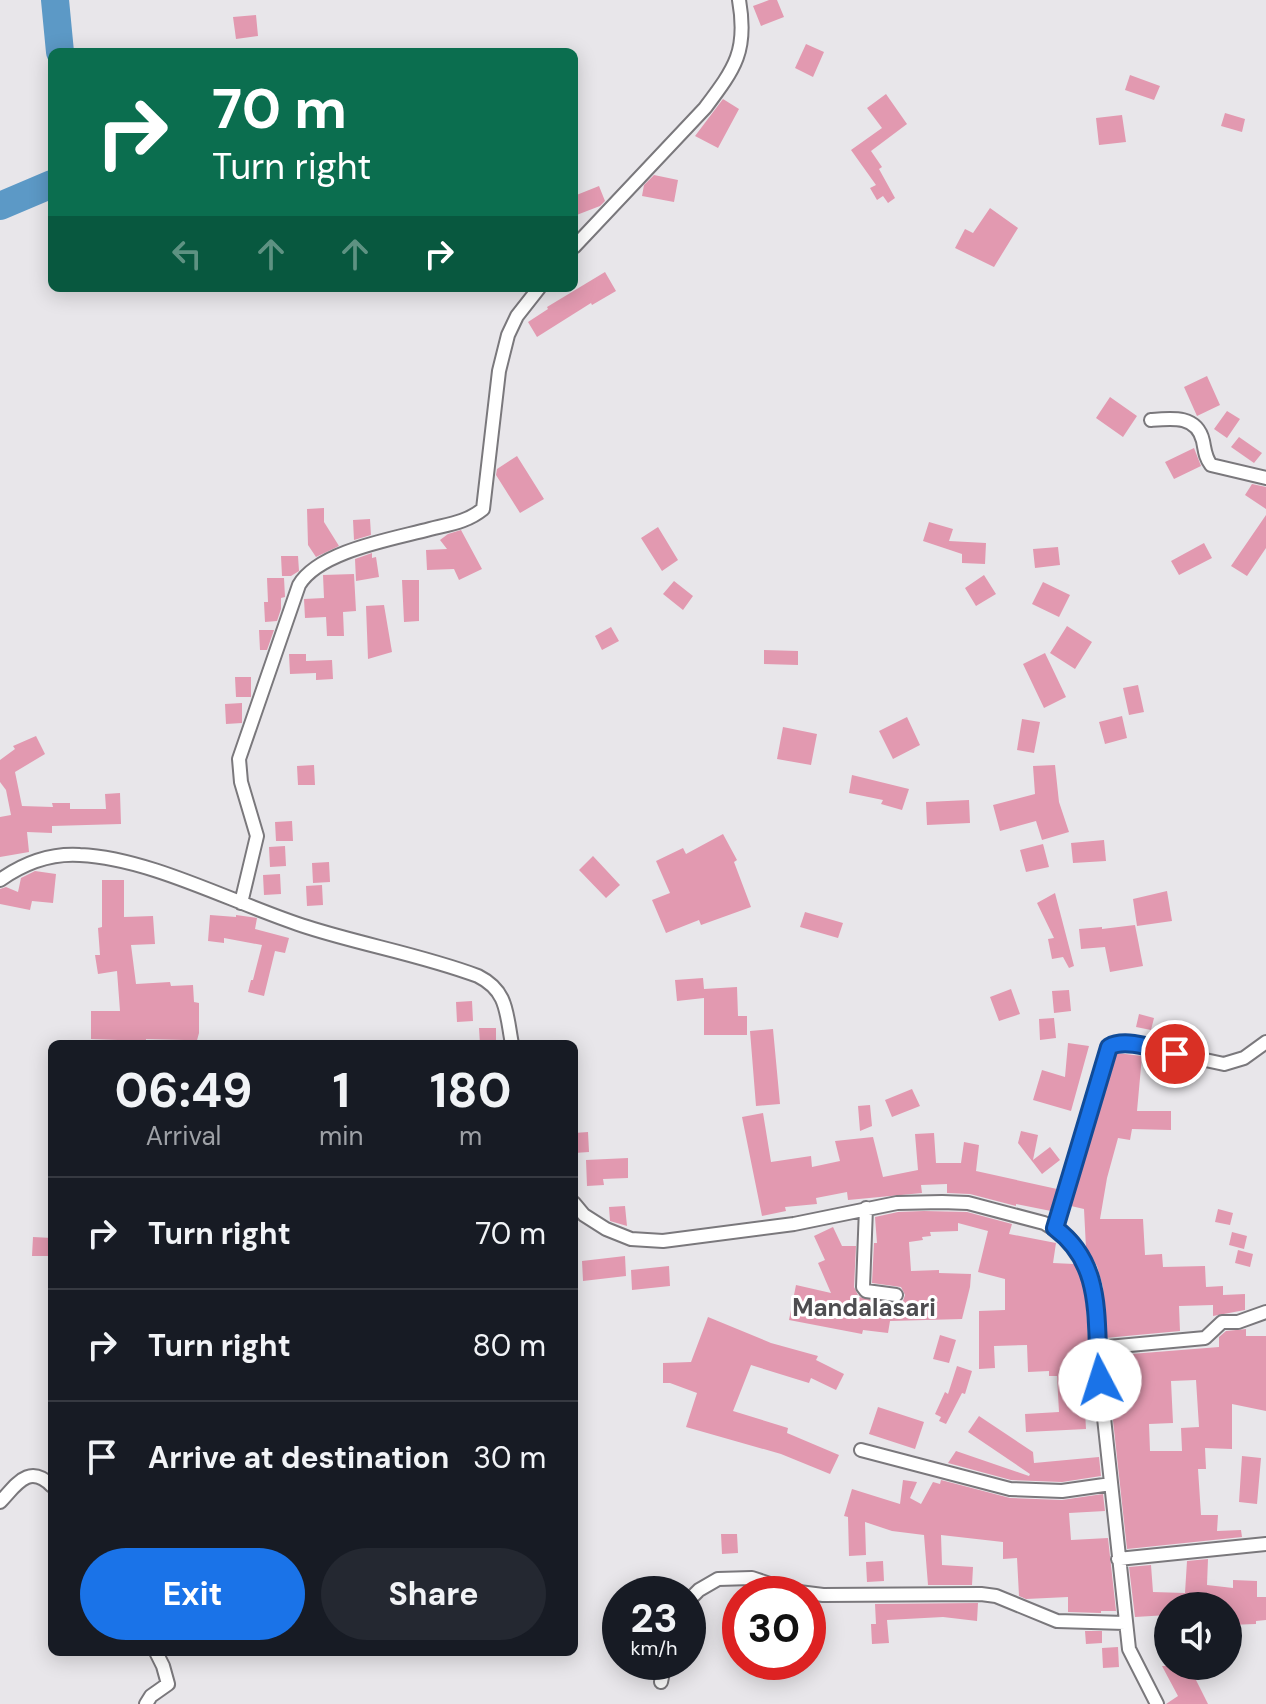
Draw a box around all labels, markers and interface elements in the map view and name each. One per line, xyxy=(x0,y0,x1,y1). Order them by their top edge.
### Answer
text: 70 m xyxy=(212,72,347,145)
icon: right xyxy=(80,80,184,184)
text: Turn right xyxy=(212,143,371,190)
icon: left xyxy=(165,232,209,276)
icon: ahead xyxy=(249,232,293,276)
icon: ahead xyxy=(333,232,377,276)
icon: right xyxy=(417,232,461,276)
pin xyxy=(1141,1020,1209,1088)
icon: arrive xyxy=(1153,1032,1197,1076)
text: 06:49 xyxy=(114,1059,253,1122)
text: 1 xyxy=(332,1059,350,1122)
text: 180 xyxy=(430,1059,512,1122)
text: Arrival xyxy=(146,1119,221,1153)
text: min xyxy=(319,1119,363,1153)
text: m xyxy=(459,1119,482,1153)
icon: right xyxy=(80,1211,124,1255)
text: Turn right xyxy=(148,1214,291,1253)
text: 70 m xyxy=(475,1214,546,1253)
district label: Mandalasari xyxy=(792,1292,936,1323)
icon: right xyxy=(80,1323,124,1367)
text: Turn right xyxy=(148,1326,291,1365)
text: 80 m xyxy=(473,1326,546,1365)
position arrow xyxy=(1058,1338,1142,1422)
icon: arrive xyxy=(80,1435,124,1479)
text: Arrive at destination xyxy=(148,1438,449,1477)
text: 30 m xyxy=(473,1438,546,1477)
button: Exit xyxy=(80,1548,305,1640)
button: Share xyxy=(321,1548,546,1640)
speed limit sign: 30 xyxy=(722,1576,826,1680)
text: 23 xyxy=(630,1592,678,1644)
map controls xyxy=(1154,1592,1242,1680)
button: sound xyxy=(1154,1592,1242,1680)
text: km/h xyxy=(630,1635,678,1661)

